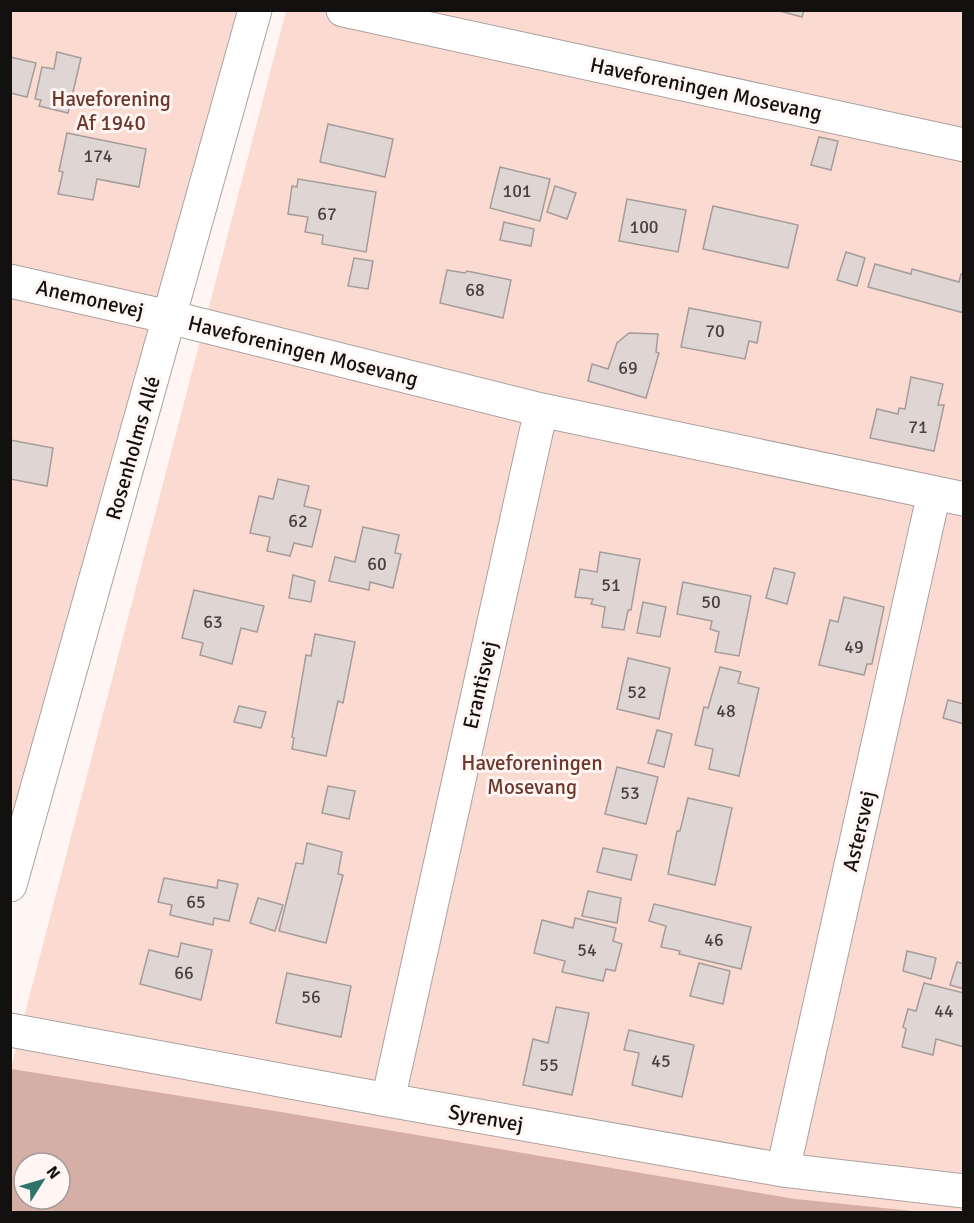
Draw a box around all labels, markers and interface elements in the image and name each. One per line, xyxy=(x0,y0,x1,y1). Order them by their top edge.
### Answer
street label: Haveforeningen Mosevang xyxy=(588,52,824,126)
park label: Haveforening Af 1940 xyxy=(51,86,171,136)
house number: 174 xyxy=(83,145,113,167)
house number: 101 xyxy=(502,180,532,202)
house number: 67 xyxy=(317,203,337,225)
house number: 100 xyxy=(629,216,659,238)
street label: Anemonevej xyxy=(34,274,146,324)
house number: 68 xyxy=(465,279,485,301)
street label: Haveforeningen Mosevang xyxy=(185,310,421,392)
house number: 70 xyxy=(705,320,725,342)
house number: 69 xyxy=(618,357,638,379)
street label: Rosenholms Allé xyxy=(100,373,166,523)
house number: 71 xyxy=(908,416,928,438)
house number: 62 xyxy=(288,510,308,532)
house number: 60 xyxy=(367,553,387,575)
house number: 51 xyxy=(601,574,621,596)
house number: 50 xyxy=(701,591,721,613)
house number: 63 xyxy=(203,611,223,633)
house number: 49 xyxy=(844,636,864,658)
street label: Erantisvej xyxy=(457,638,503,732)
house number: 52 xyxy=(627,681,647,703)
house number: 48 xyxy=(716,700,736,722)
park label: Haveforeningen Mosevang xyxy=(461,750,603,800)
house number: 53 xyxy=(620,782,640,804)
street label: Astersvej xyxy=(837,788,881,874)
house number: 65 xyxy=(186,891,206,913)
house number: 46 xyxy=(704,929,724,951)
house number: 54 xyxy=(577,939,597,961)
house number: 66 xyxy=(174,962,194,984)
house number: 56 xyxy=(301,986,321,1008)
house number: 44 xyxy=(934,1000,954,1022)
house number: 45 xyxy=(651,1050,671,1072)
house number: 55 xyxy=(539,1054,559,1076)
street label: Syrenvej xyxy=(446,1099,526,1137)
north arrow xyxy=(12,1151,72,1211)
text: N xyxy=(42,1162,65,1183)

